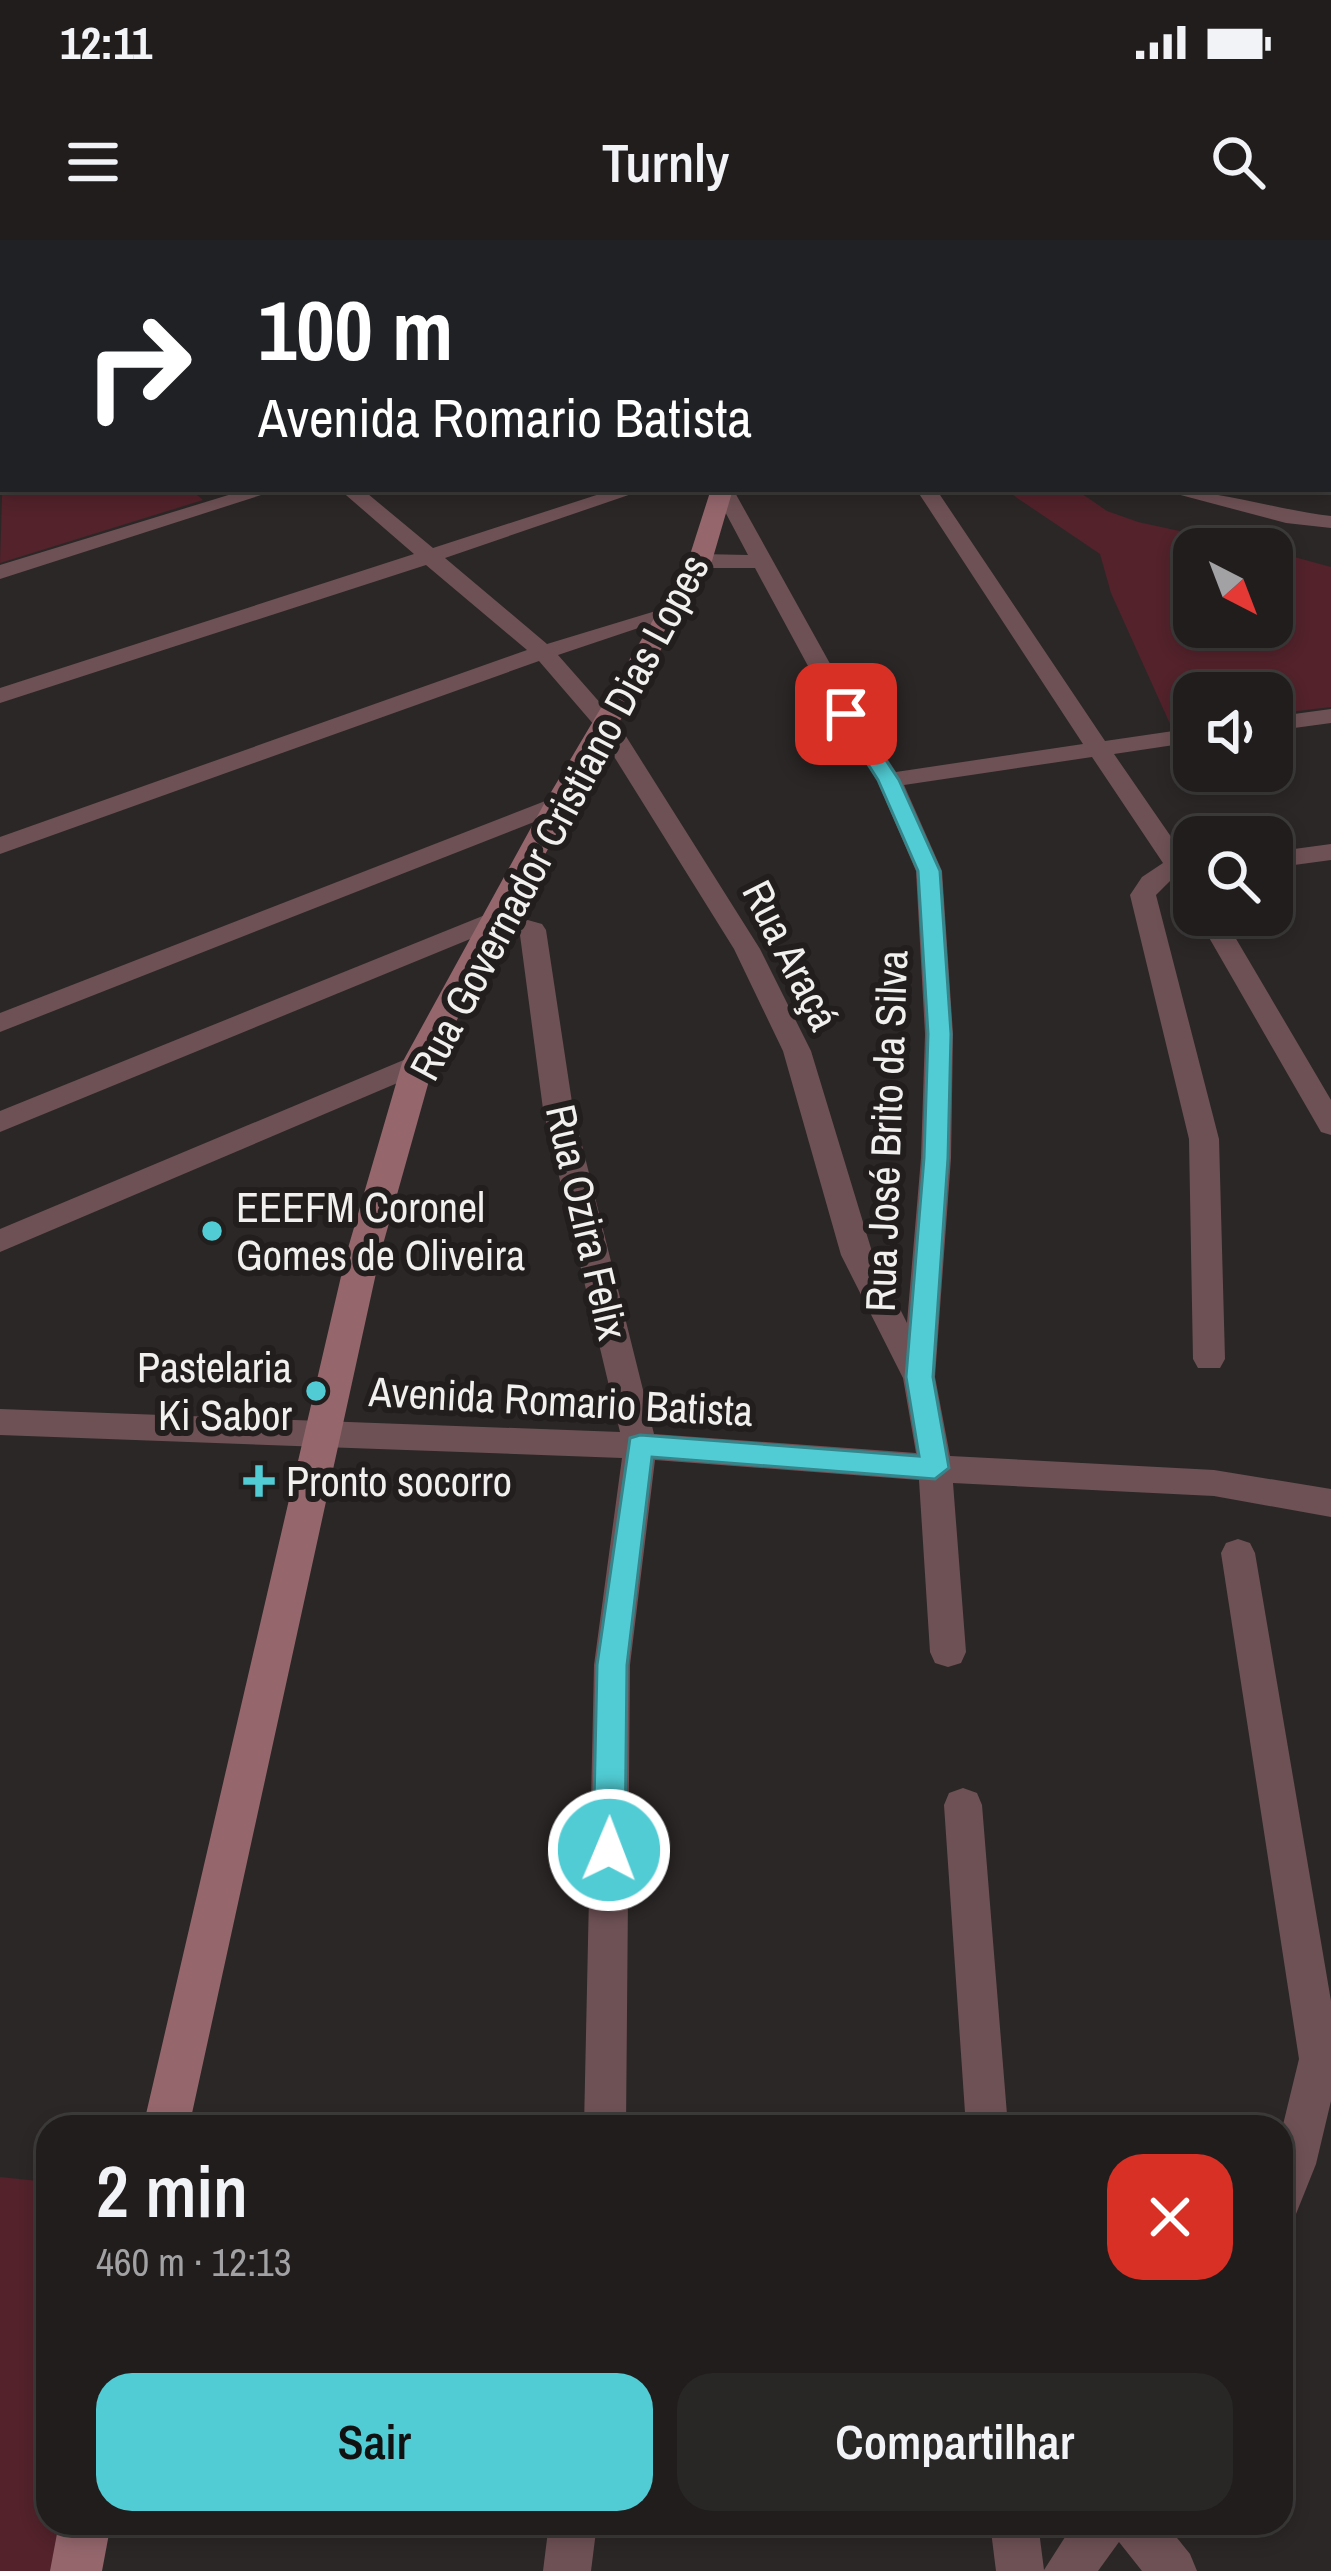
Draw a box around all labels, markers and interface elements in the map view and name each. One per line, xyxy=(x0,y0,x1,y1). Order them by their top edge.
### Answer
text: 12:11 xyxy=(60,12,152,73)
text: Turnly xyxy=(602,126,729,199)
icon: menu xyxy=(60,129,126,195)
icon: search xyxy=(1205,129,1271,195)
text: 100 m xyxy=(258,273,453,386)
icon: right xyxy=(60,288,216,444)
text: Avenida Romario Batista xyxy=(258,381,752,454)
north arrow xyxy=(1173,528,1293,648)
map controls xyxy=(1173,528,1293,936)
street label: Rua Governador Cristiano Dias Lopes xyxy=(396,544,722,1090)
pin xyxy=(795,663,897,765)
button: sound xyxy=(1173,672,1293,792)
icon: arrive xyxy=(813,681,879,747)
button: search xyxy=(1173,816,1293,936)
street label: Rua Araçá xyxy=(730,871,852,1039)
street label: Rua José Brito da Silva xyxy=(852,949,920,1313)
street label: Rua Ozira Felix xyxy=(533,1099,641,1345)
place label: EEEFM Coronel Gomes de Oliveira xyxy=(236,1179,525,1283)
marker: EEEFM Coronel Gomes de Oliveira xyxy=(199,1218,225,1244)
place label: Pastelaria Ki Sabor xyxy=(137,1339,293,1443)
street label: Avenida Romario Batista xyxy=(367,1363,754,1439)
marker: Pastelaria Ki Sabor xyxy=(303,1378,329,1404)
place label: Pronto socorro xyxy=(286,1453,512,1509)
marker: Pronto socorro xyxy=(243,1465,275,1497)
position arrow xyxy=(546,1787,672,1913)
text: 2 min xyxy=(96,2142,248,2239)
button: close xyxy=(1107,2154,1233,2280)
text: 460 m · 12:13 xyxy=(96,2236,292,2288)
button: Sair xyxy=(96,2373,653,2511)
button: Compartilhar xyxy=(677,2373,1233,2511)

